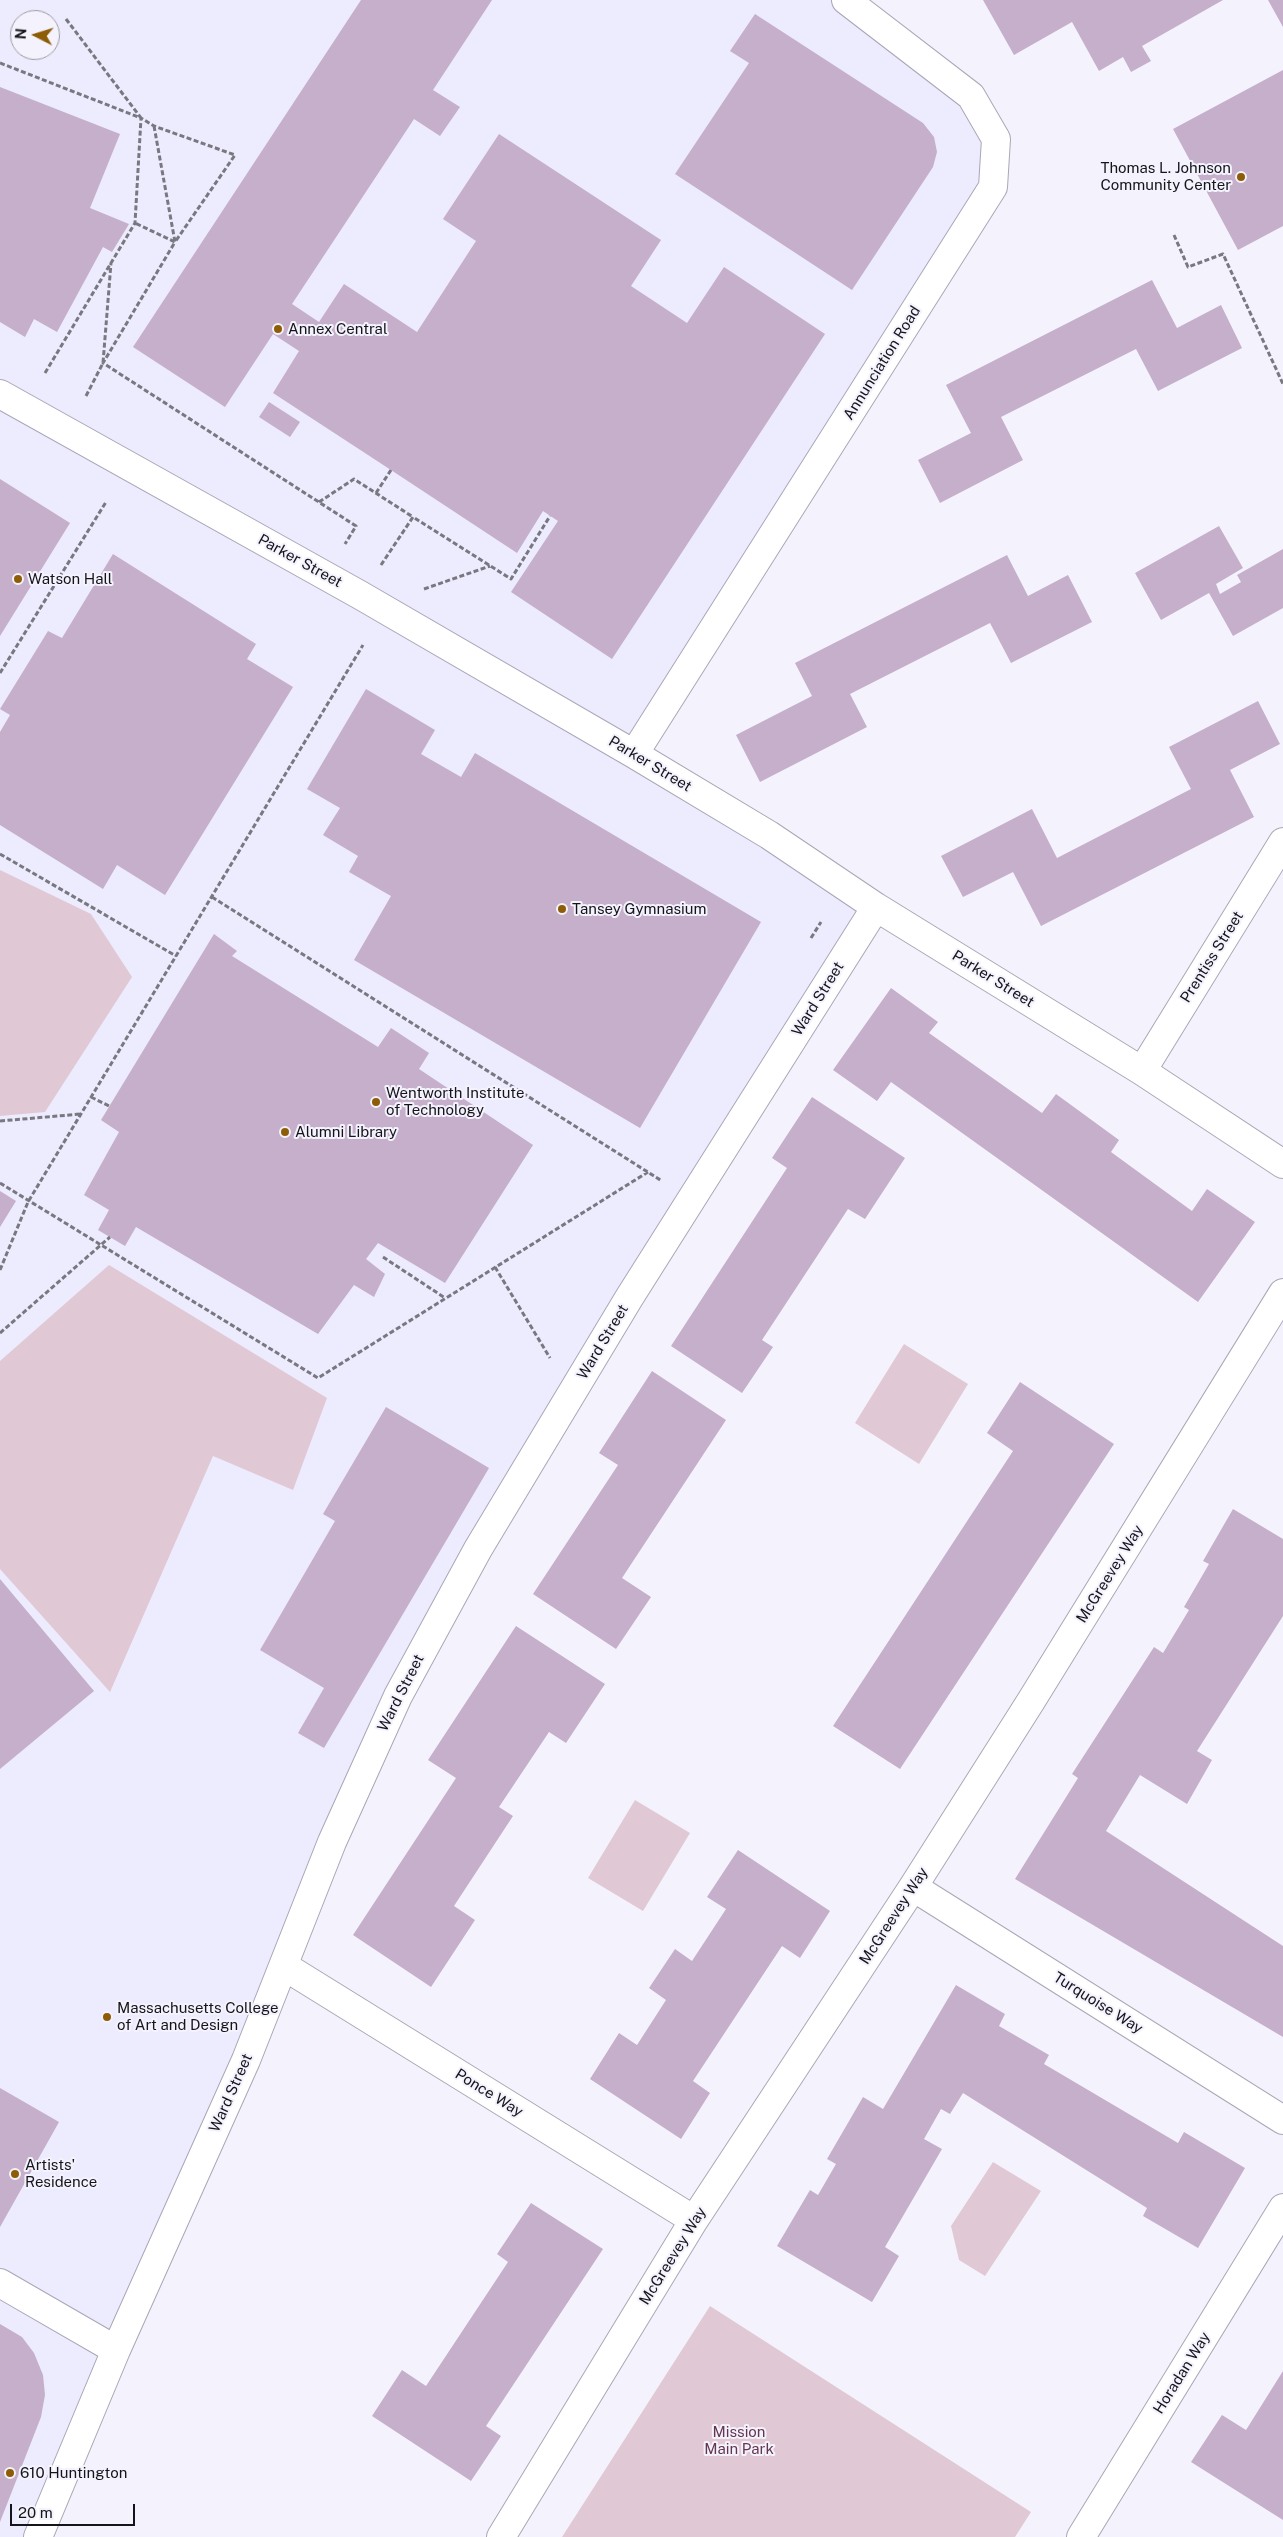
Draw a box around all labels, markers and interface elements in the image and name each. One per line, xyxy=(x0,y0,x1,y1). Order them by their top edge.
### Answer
north arrow xyxy=(10,10,60,60)
text: N xyxy=(13,28,29,40)
place label: Thomas L. Johnson Community Center xyxy=(1100,159,1231,194)
marker: Thomas L. Johnson Community Center xyxy=(1235,171,1247,183)
street label: Annunciation Road xyxy=(840,303,924,423)
place label: Annex Central xyxy=(288,320,387,338)
marker: Annex Central xyxy=(272,323,284,335)
street label: Parker Street xyxy=(255,530,345,592)
place label: Watson Hall xyxy=(28,570,112,588)
marker: Watson Hall xyxy=(12,573,24,585)
street label: Parker Street xyxy=(605,732,695,796)
place label: Tansey Gymnasium xyxy=(572,900,706,918)
marker: Tansey Gymnasium xyxy=(556,903,568,915)
street label: Prentiss Street xyxy=(1177,908,1247,1006)
street label: Parker Street xyxy=(949,947,1037,1011)
street label: Ward Street xyxy=(788,959,848,1039)
place label: Wentworth Institute of Technology xyxy=(386,1084,524,1119)
marker: Wentworth Institute of Technology xyxy=(370,1096,382,1108)
place label: Alumni Library xyxy=(295,1123,397,1141)
marker: Alumni Library xyxy=(279,1126,291,1138)
street label: Ward Street xyxy=(574,1301,632,1383)
street label: McGreevey Way xyxy=(1073,1522,1147,1626)
street label: Ward Street xyxy=(374,1651,428,1735)
street label: McGreevey Way xyxy=(856,1864,932,1968)
street label: Turquoise Way xyxy=(1050,1968,1146,2038)
place label: Massachusetts College of Art and Design xyxy=(117,1999,279,2034)
marker: Massachusetts College of Art and Design xyxy=(101,2011,113,2023)
street label: Ward Street xyxy=(206,2051,256,2135)
street label: Ponce Way xyxy=(452,2065,526,2121)
place label: Artists' Residence xyxy=(25,2156,97,2191)
marker: Artists' Residence xyxy=(9,2168,21,2180)
street label: McGreevey Way xyxy=(636,2204,710,2308)
street label: Horadan Way xyxy=(1150,2329,1214,2417)
park label: Mission Main Park xyxy=(704,2423,774,2458)
place label: 610 Huntington xyxy=(20,2464,127,2482)
marker: 610 Huntington xyxy=(4,2467,16,2479)
scale bar xyxy=(12,2494,138,2526)
text: 20 m xyxy=(18,2504,53,2521)

